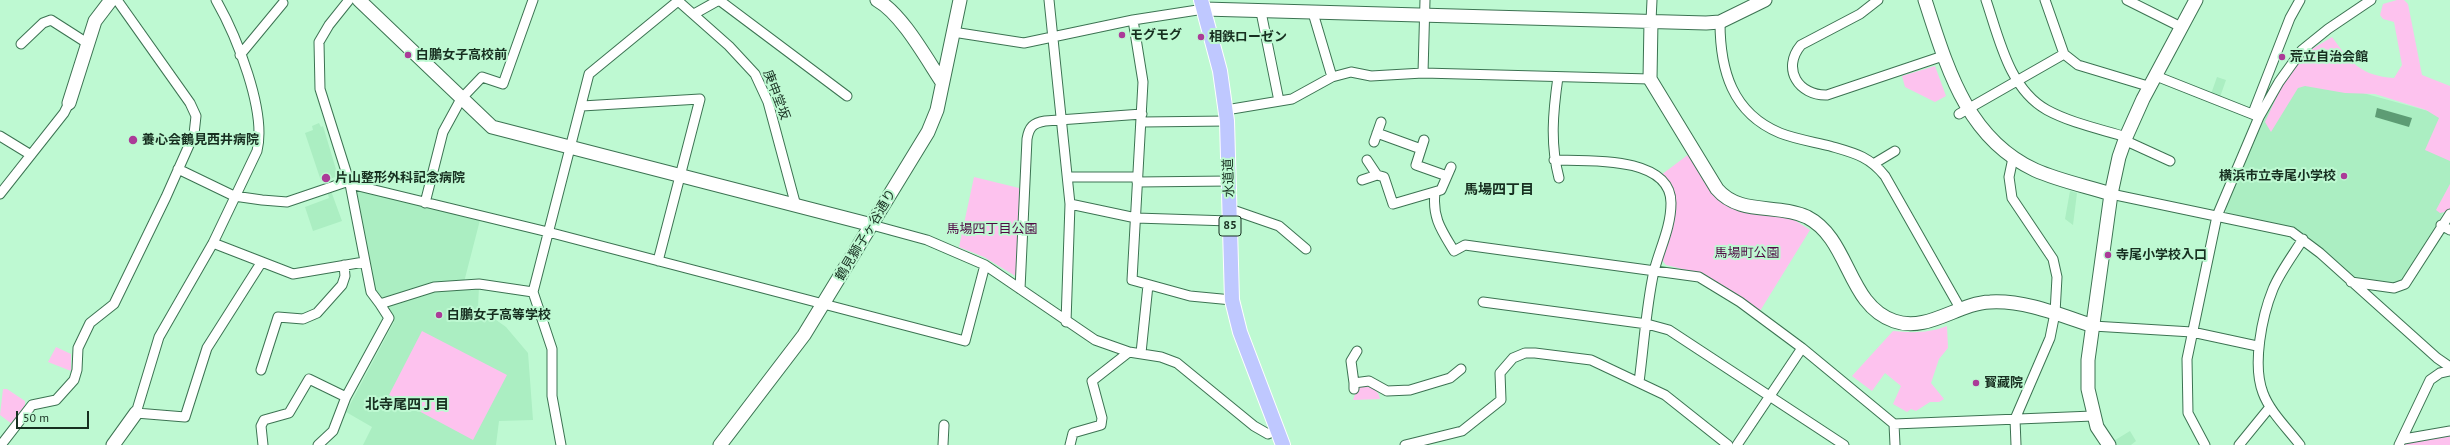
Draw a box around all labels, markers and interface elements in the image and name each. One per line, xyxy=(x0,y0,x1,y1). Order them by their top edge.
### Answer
place label: モグモグ xyxy=(1130,27,1182,43)
place label: 相鉄ローゼン xyxy=(1209,29,1287,45)
marker: モグモグ xyxy=(1117,30,1127,40)
marker: 相鉄ローゼン xyxy=(1196,32,1206,42)
place label: 白鵬女子高校前 xyxy=(416,47,507,63)
place label: 荒立自治会館 xyxy=(2290,49,2368,65)
marker: 白鵬女子高校前 xyxy=(403,50,413,60)
marker: 荒立自治会館 xyxy=(2277,52,2287,62)
street label: 庚申堂坂 xyxy=(759,68,793,122)
place label: 養心会鶴見西井病院 xyxy=(142,132,259,148)
marker: 養心会鶴見西井病院 xyxy=(127,134,139,146)
street label: 水道道 xyxy=(1221,158,1237,198)
place label: 横浜市立寺尾小学校 xyxy=(2219,168,2336,184)
place label: 片山整形外科記念病院 xyxy=(335,170,465,186)
marker: 横浜市立寺尾小学校 xyxy=(2339,171,2349,181)
marker: 片山整形外科記念病院 xyxy=(320,172,332,184)
district label: 馬場四丁目 xyxy=(1464,182,1534,198)
street label: 鶴見獅子ヶ谷通り xyxy=(833,186,899,284)
road number: 85 xyxy=(1219,216,1241,236)
park label: 馬場四丁目公園 xyxy=(947,221,1037,237)
park label: 馬場町公園 xyxy=(1715,245,1779,261)
place label: 寺尾小学校入口 xyxy=(2116,247,2207,263)
marker: 寺尾小学校入口 xyxy=(2103,250,2113,260)
place label: 白鵬女子高等学校 xyxy=(447,307,551,323)
marker: 白鵬女子高等学校 xyxy=(434,310,444,320)
place label: 寳藏院 xyxy=(1984,375,2023,391)
marker: 寳藏院 xyxy=(1971,378,1981,388)
district label: 北寺尾四丁目 xyxy=(365,397,449,413)
scale bar xyxy=(18,403,91,429)
text: 50 m xyxy=(23,410,49,425)

